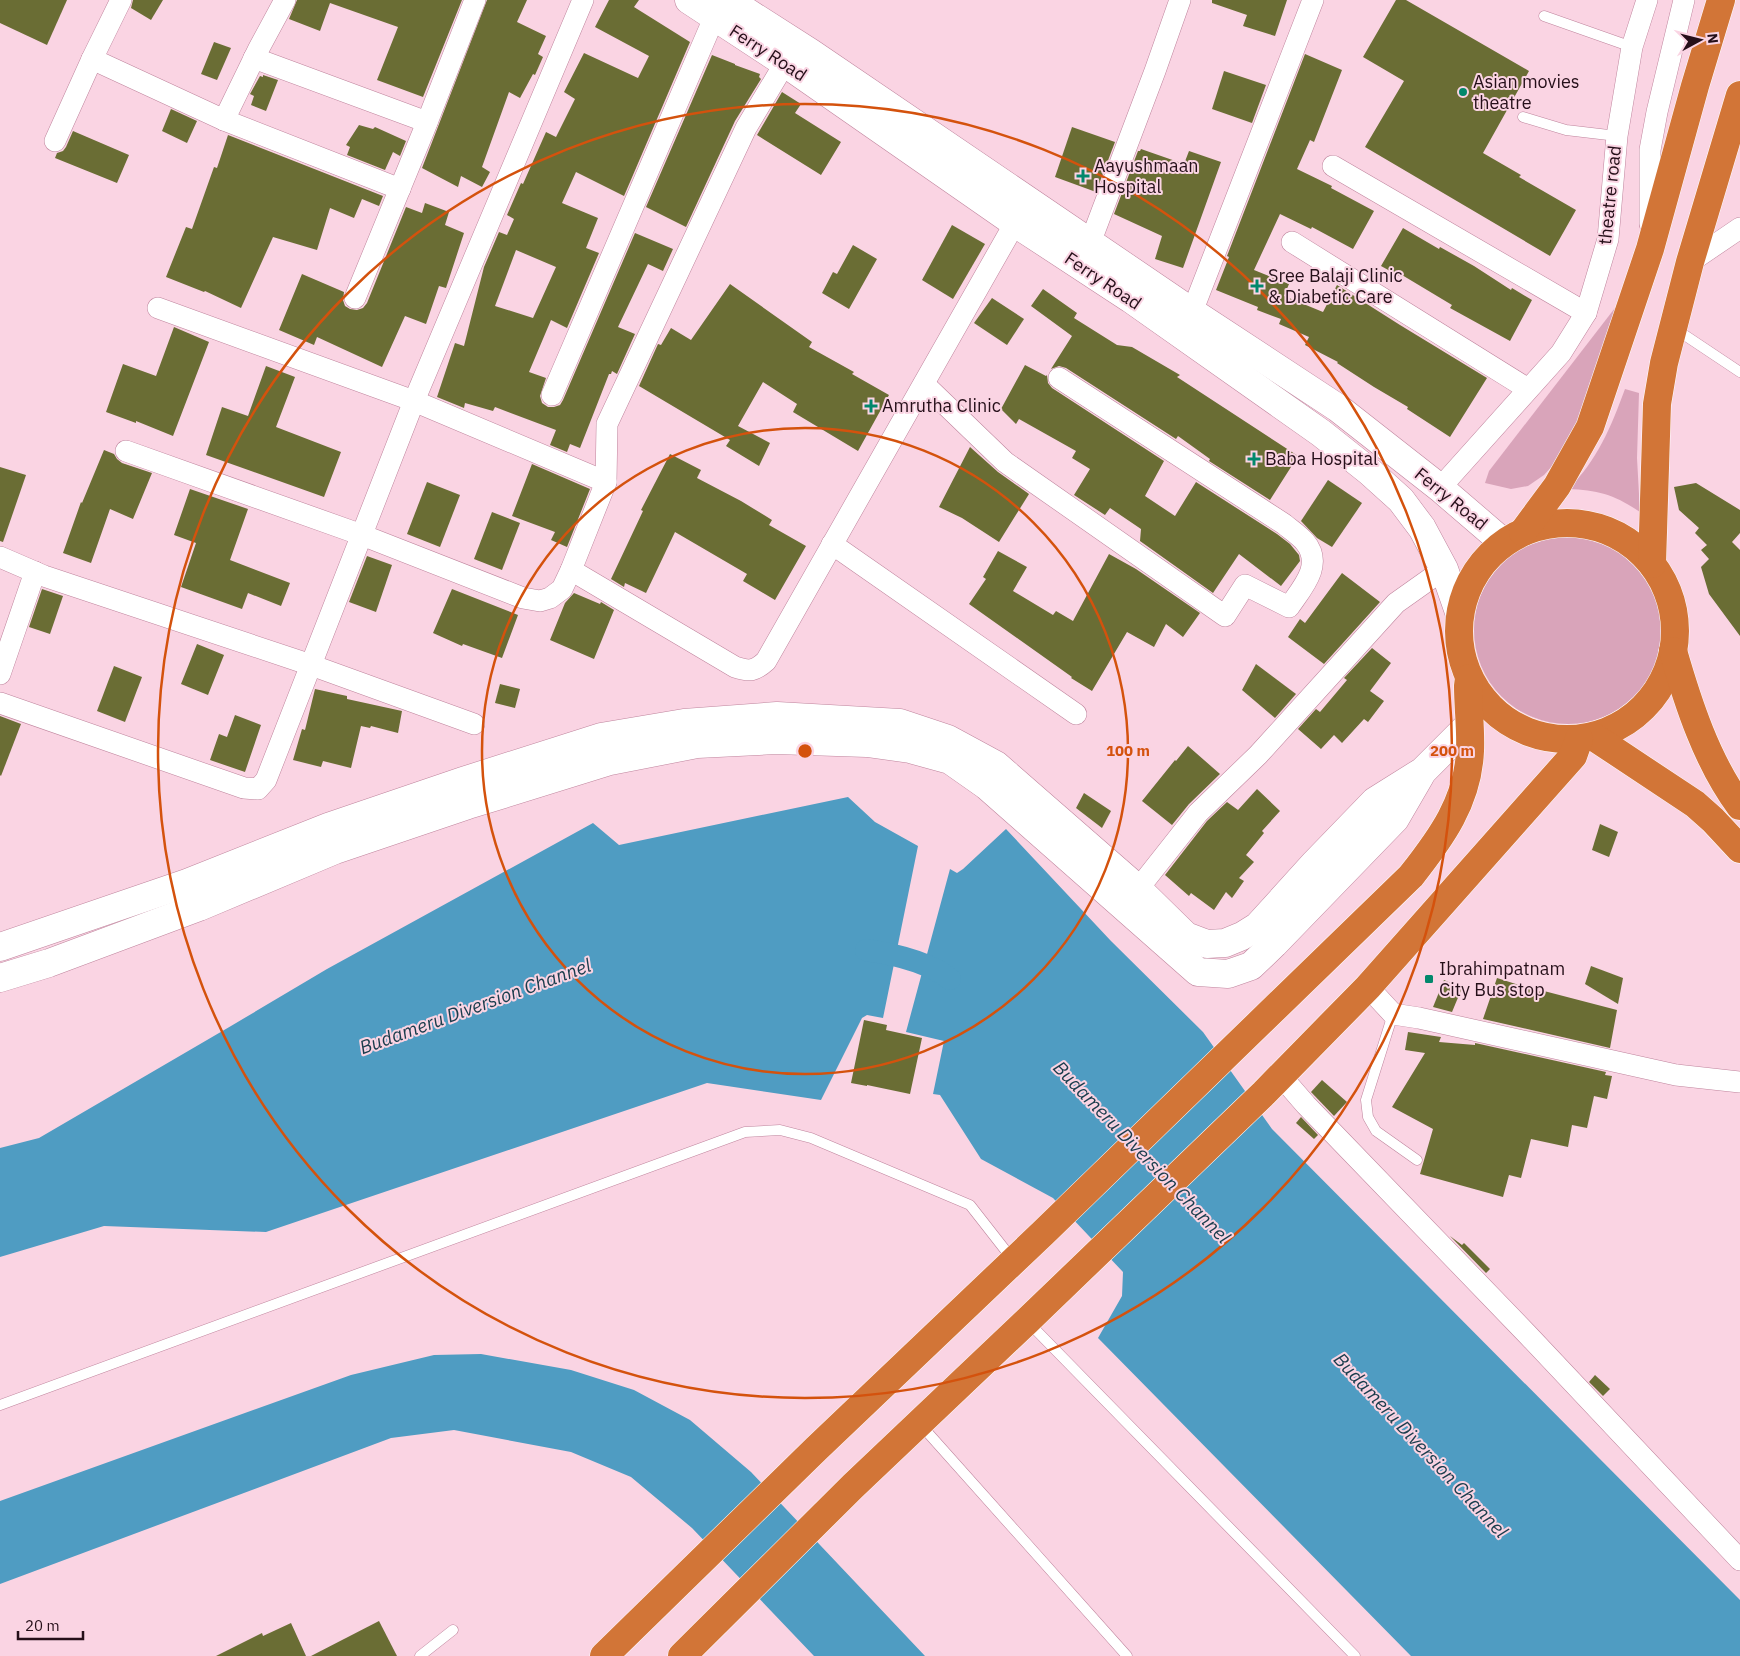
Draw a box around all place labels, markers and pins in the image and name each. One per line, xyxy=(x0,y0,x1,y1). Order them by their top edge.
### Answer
place label: Asian movies theatre xyxy=(1473,70,1580,114)
marker: Asian movies theatre xyxy=(1457,86,1469,98)
place label: Aayushmaan Hospital xyxy=(1094,154,1198,198)
marker: Aayushmaan Hospital xyxy=(1076,169,1090,183)
place label: Sree Balaji Clinic & Diabetic Care xyxy=(1268,264,1402,308)
marker: Sree Balaji Clinic & Diabetic Care xyxy=(1250,279,1264,293)
place label: Amrutha Clinic xyxy=(882,394,1001,417)
marker: Amrutha Clinic xyxy=(864,399,878,413)
place label: Baba Hospital xyxy=(1265,447,1378,470)
marker: Baba Hospital xyxy=(1247,452,1261,466)
centre of rings xyxy=(796,742,814,760)
place label: Ibrahimpatnam City Bus stop xyxy=(1439,957,1565,1001)
marker: Ibrahimpatnam City Bus stop xyxy=(1423,973,1435,985)

